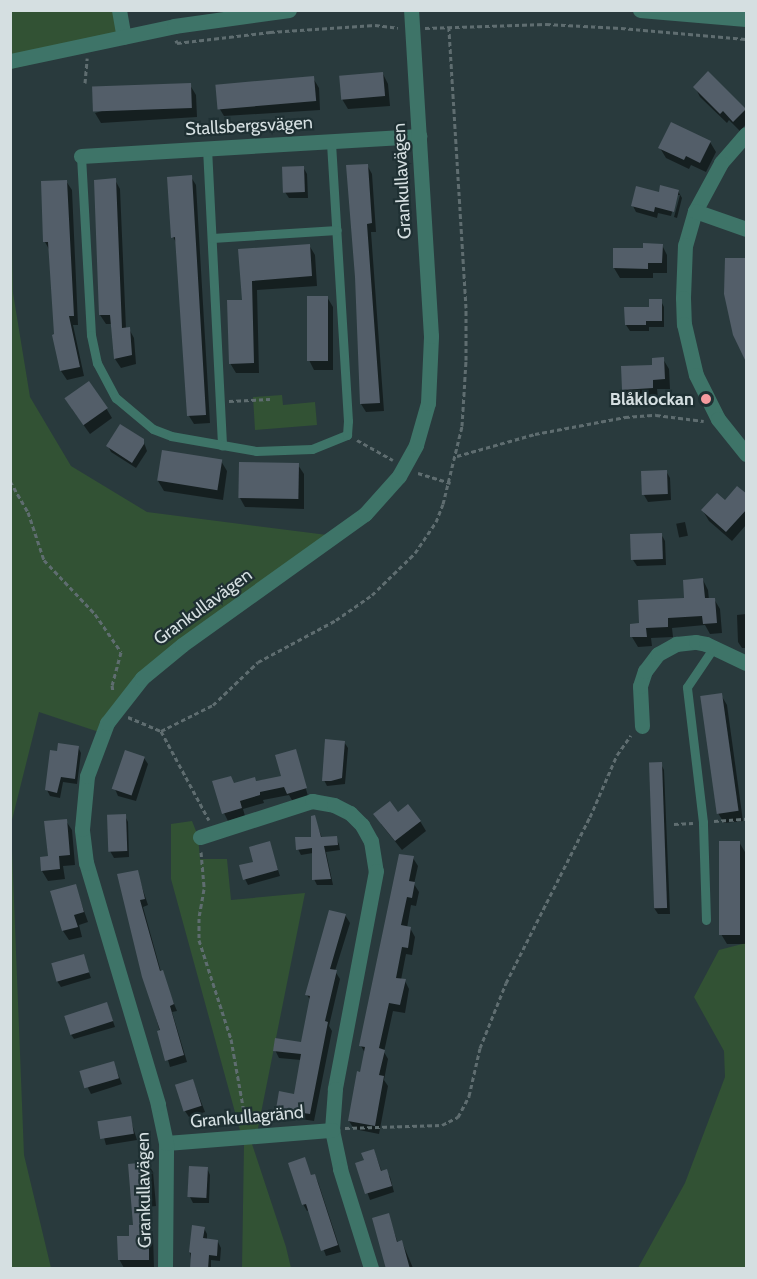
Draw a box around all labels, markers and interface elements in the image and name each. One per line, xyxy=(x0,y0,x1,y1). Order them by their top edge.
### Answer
street label: Stallsbergsvägen xyxy=(185,112,313,140)
street label: Grankullavägen xyxy=(388,122,416,240)
place label: Blåklockan xyxy=(610,388,694,410)
marker: Blåklockan xyxy=(699,392,713,406)
street label: Grankullavägen xyxy=(150,564,256,650)
street label: Grankullagränd xyxy=(189,1101,305,1133)
street label: Grankullavägen xyxy=(132,1132,156,1248)

